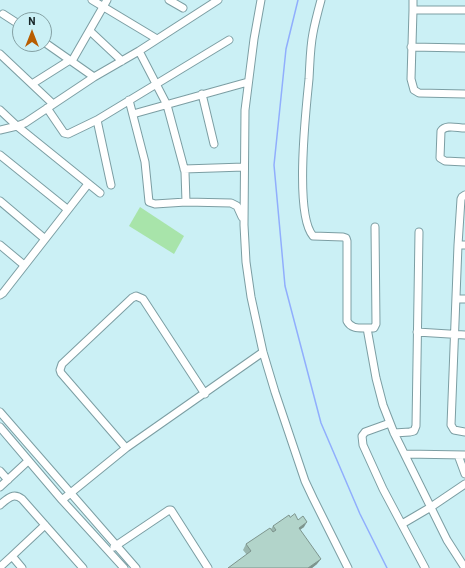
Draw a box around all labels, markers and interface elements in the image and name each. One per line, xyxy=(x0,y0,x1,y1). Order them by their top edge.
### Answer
north arrow xyxy=(12,12,52,52)
text: N xyxy=(28,14,36,27)

